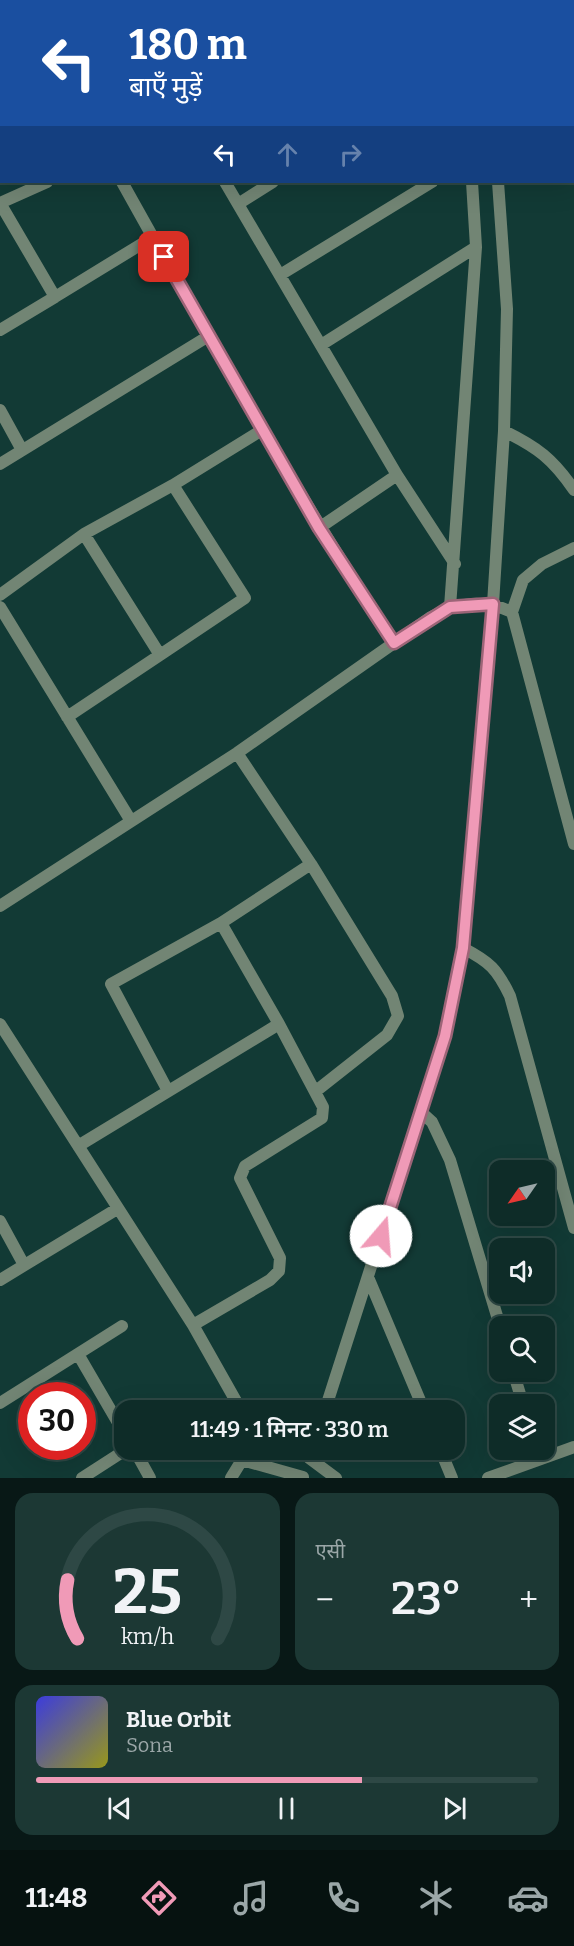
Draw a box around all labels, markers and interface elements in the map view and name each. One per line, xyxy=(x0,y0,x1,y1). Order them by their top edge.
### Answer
text: 180 m xyxy=(129,20,247,70)
icon: left xyxy=(30,24,108,102)
text: बाएँ मुड़ें xyxy=(129,71,202,103)
icon: left xyxy=(208,138,241,171)
icon: ahead xyxy=(271,138,304,171)
icon: right xyxy=(334,138,367,171)
pin xyxy=(138,231,189,282)
icon: arrive xyxy=(147,240,180,273)
north arrow xyxy=(489,1160,555,1226)
map controls xyxy=(489,1160,555,1460)
position arrow xyxy=(349,1204,413,1268)
button: sound xyxy=(489,1238,555,1304)
button: search xyxy=(489,1316,555,1382)
speed limit sign: 30 xyxy=(18,1382,96,1460)
button: layers xyxy=(489,1394,555,1460)
text: 11:49 · 1 मिनट · 330 m xyxy=(190,1416,389,1443)
text: एसी xyxy=(316,1539,345,1563)
text: 25 xyxy=(113,1555,182,1630)
text: 23° xyxy=(391,1572,462,1626)
text: − xyxy=(316,1580,334,1620)
text: + xyxy=(519,1580,538,1620)
text: km/h xyxy=(121,1624,174,1650)
text: Blue Orbit xyxy=(126,1706,231,1733)
text: Sona xyxy=(126,1733,173,1757)
icon: previous xyxy=(103,1792,136,1825)
icon: pause xyxy=(270,1792,303,1825)
icon: next xyxy=(438,1792,471,1825)
icon: directions xyxy=(138,1877,180,1919)
icon: music xyxy=(230,1877,272,1919)
icon: phone xyxy=(322,1877,364,1919)
icon: climate xyxy=(415,1877,457,1919)
icon: car xyxy=(507,1877,549,1919)
text: 11:48 xyxy=(25,1882,87,1914)

